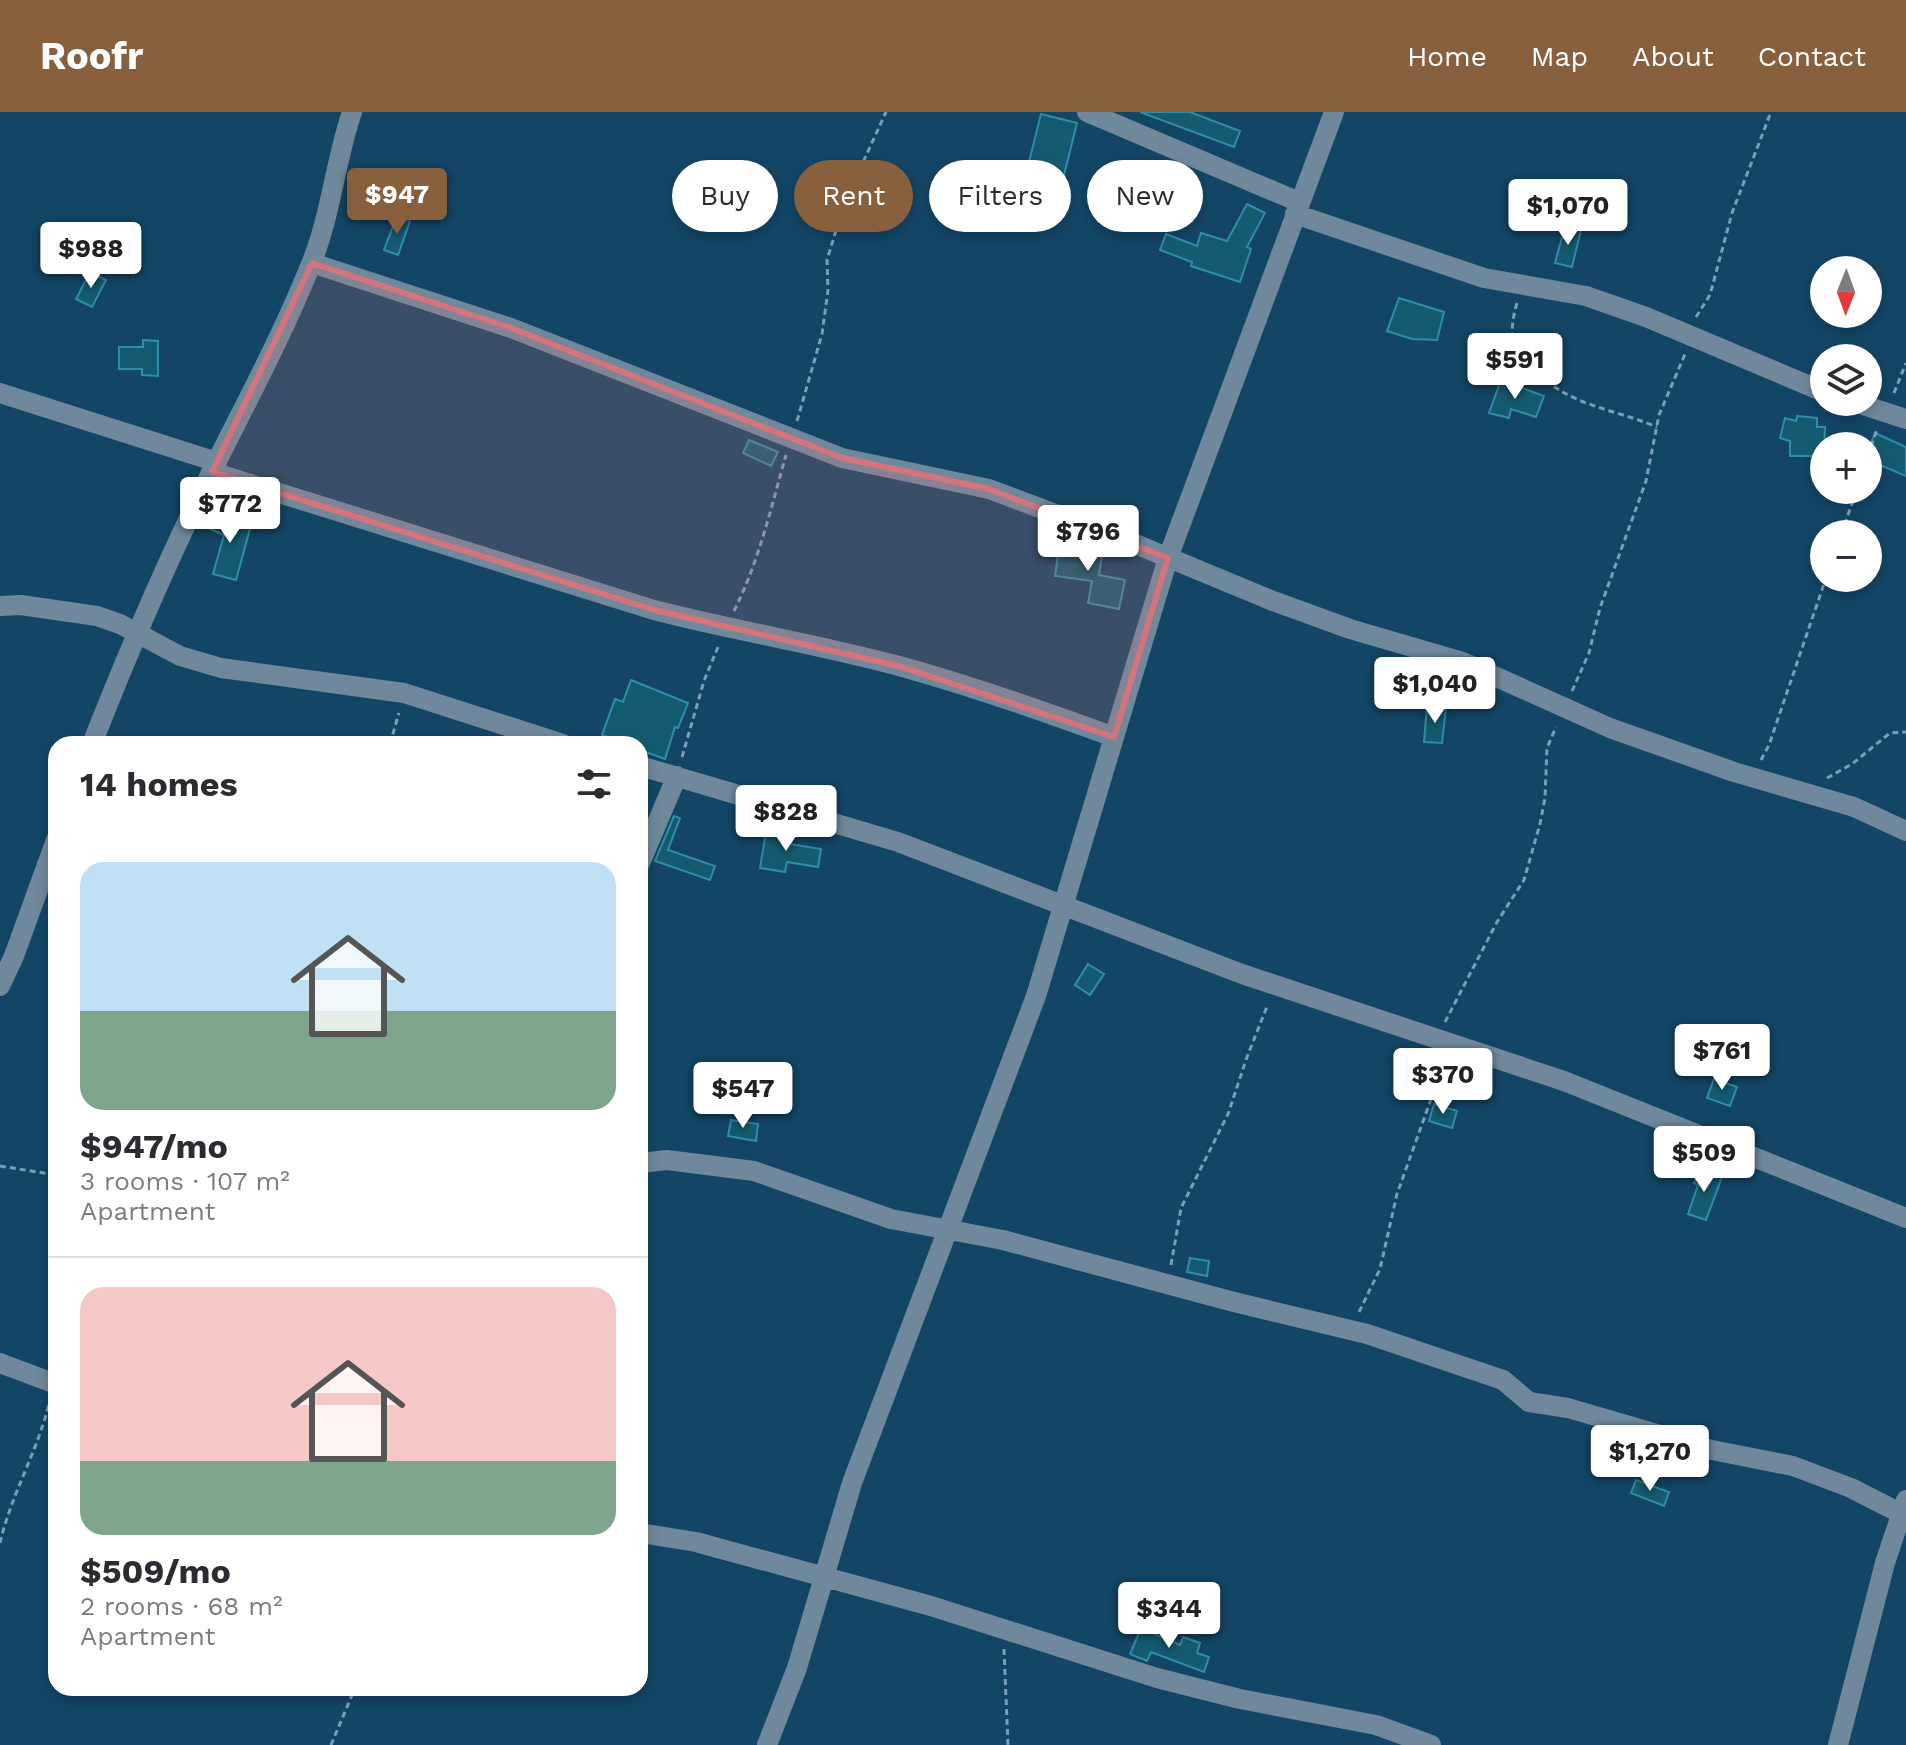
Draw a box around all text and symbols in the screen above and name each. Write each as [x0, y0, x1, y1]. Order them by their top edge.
text: Roofr [40, 34, 143, 78]
text: Home [1407, 40, 1487, 73]
text: Map [1531, 40, 1588, 73]
text: About [1632, 40, 1714, 73]
text: Contact [1758, 40, 1866, 73]
chip: Buy [672, 160, 778, 232]
chip: Rent [794, 160, 913, 232]
chip: Filters [929, 160, 1071, 232]
chip: New [1087, 160, 1203, 232]
pin: $947 [350, 168, 444, 236]
text: $947 [365, 179, 429, 209]
pin: $1,070 [1503, 179, 1633, 247]
text: $1,070 [1526, 190, 1610, 220]
pin: $988 [44, 222, 138, 290]
text: $988 [58, 233, 124, 263]
north arrow [1810, 256, 1882, 328]
map controls [1810, 256, 1882, 592]
pin: $591 [1468, 333, 1562, 401]
text: $591 [1485, 344, 1545, 374]
button: layers [1810, 344, 1882, 416]
button: + [1810, 432, 1882, 504]
pin: $772 [183, 477, 277, 545]
text: $772 [198, 488, 262, 518]
pin: $796 [1041, 505, 1135, 573]
text: $796 [1056, 516, 1120, 546]
button: − [1810, 520, 1882, 592]
pin: $1,040 [1370, 657, 1500, 725]
text: $1,040 [1392, 668, 1478, 698]
icon: filters [572, 762, 616, 806]
text: 14 homes [80, 764, 238, 804]
pin: $828 [739, 785, 833, 853]
text: $828 [754, 796, 818, 826]
icon: home [276, 914, 420, 1058]
pin: $761 [1675, 1024, 1769, 1092]
text: $761 [1693, 1035, 1751, 1065]
pin: $370 [1396, 1048, 1490, 1116]
text: $370 [1411, 1059, 1475, 1089]
pin: $547 [696, 1062, 790, 1130]
text: $547 [711, 1073, 775, 1103]
text: $947/mo [80, 1126, 228, 1166]
pin: $509 [1657, 1126, 1751, 1194]
text: $509 [1672, 1137, 1736, 1167]
text: 3 rooms · 107 m² [80, 1166, 290, 1196]
text: Apartment [80, 1196, 216, 1226]
icon: home [276, 1339, 420, 1483]
pin: $1,270 [1585, 1425, 1715, 1493]
text: $1,270 [1609, 1436, 1691, 1466]
text: $509/mo [80, 1551, 231, 1591]
pin: $344 [1122, 1582, 1216, 1650]
text: 2 rooms · 68 m² [80, 1591, 282, 1621]
text: $344 [1136, 1593, 1202, 1623]
text: Apartment [80, 1621, 216, 1651]

